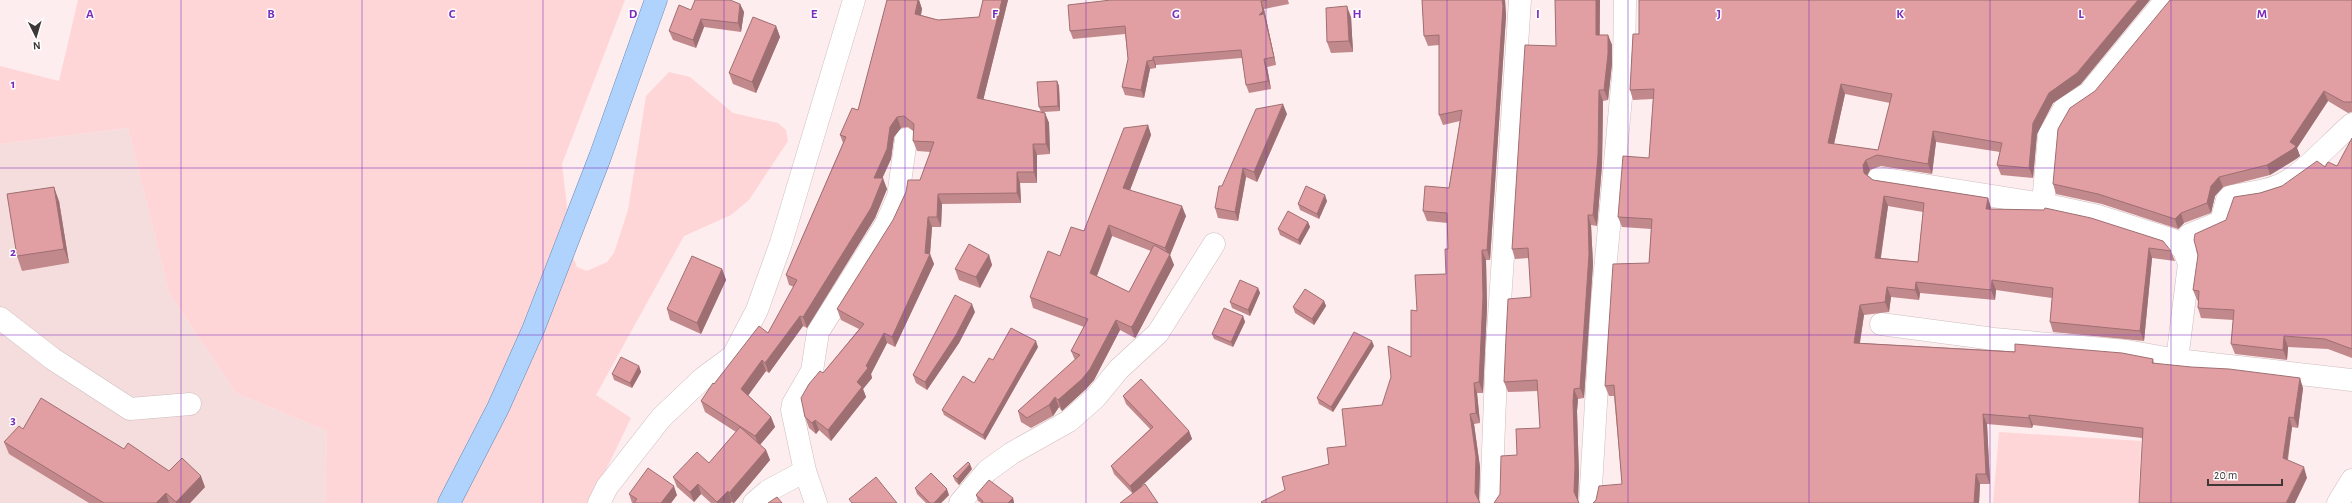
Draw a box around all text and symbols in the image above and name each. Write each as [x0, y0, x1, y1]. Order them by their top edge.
text: A [86, 8, 94, 21]
text: B [267, 8, 275, 21]
text: C [449, 8, 456, 21]
text: D [629, 8, 638, 21]
text: E [811, 8, 818, 21]
text: F [992, 8, 999, 21]
text: G [1172, 8, 1180, 21]
text: H [1352, 8, 1362, 21]
text: I [1536, 8, 1540, 21]
text: J [1717, 8, 1721, 21]
text: K [1896, 8, 1904, 21]
text: L [2078, 8, 2084, 21]
text: M [2257, 8, 2267, 21]
north arrow [16, 16, 56, 56]
text: N [33, 40, 41, 51]
text: 1 [11, 78, 15, 91]
text: 2 [10, 246, 16, 259]
text: 3 [10, 414, 16, 427]
scale bar [2208, 461, 2282, 487]
text: 20 m [2214, 469, 2237, 481]

